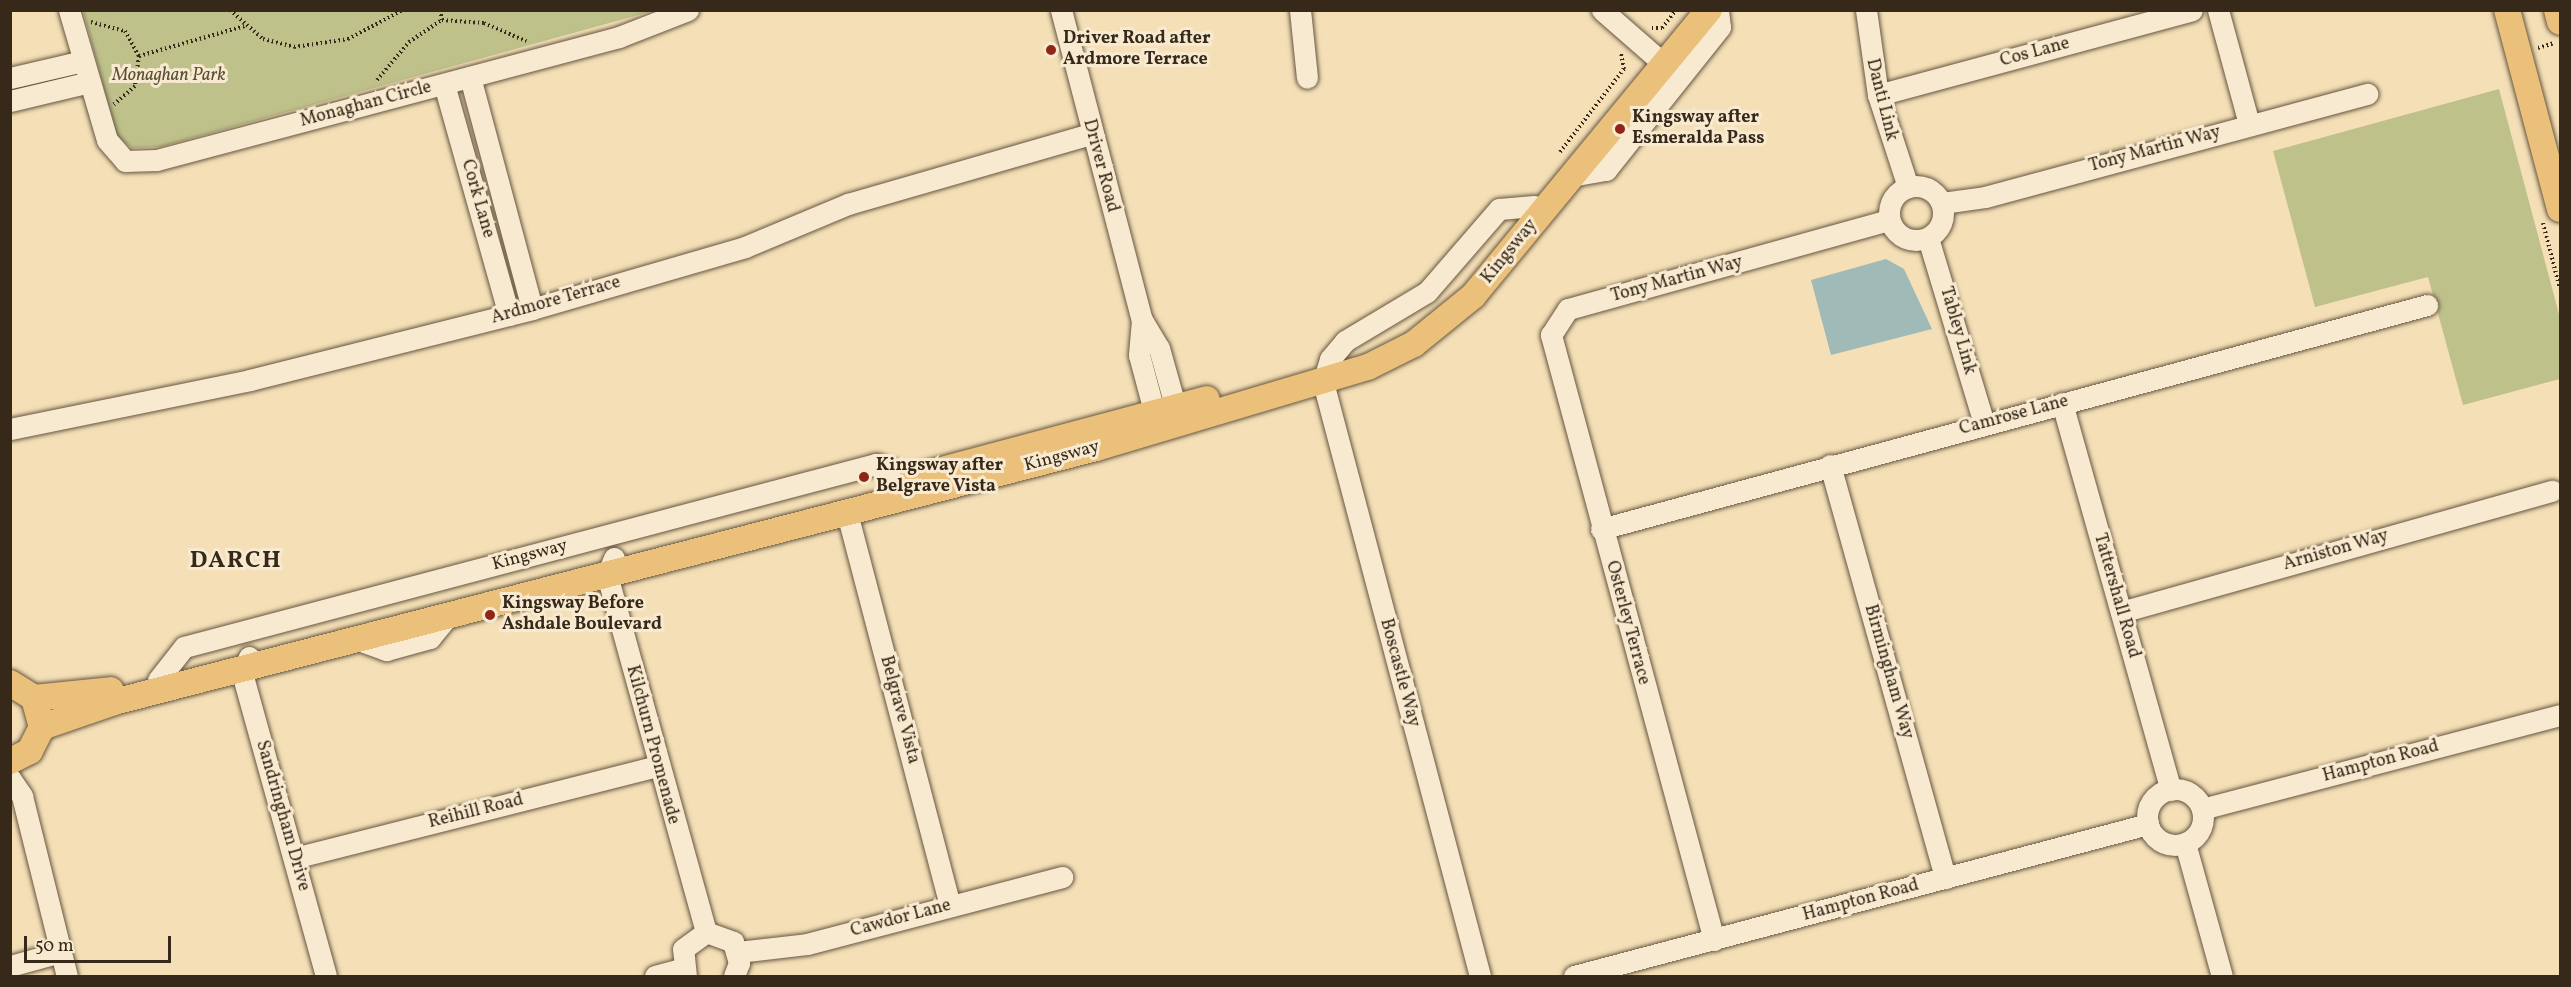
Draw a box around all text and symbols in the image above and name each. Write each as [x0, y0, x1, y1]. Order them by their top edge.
place label: Driver Road after Ardmore Terrace [1063, 29, 1211, 72]
street label: Cos Lane [1998, 33, 2072, 73]
marker: Driver Road after Ardmore Terrace [1044, 43, 1058, 57]
street label: Danti Link [1860, 57, 1902, 143]
park label: Monaghan Park [112, 65, 226, 87]
street label: Monaghan Circle [298, 77, 434, 133]
place label: Kingsway after Esmeralda Pass [1632, 108, 1765, 150]
street label: Driver Road [1077, 117, 1123, 215]
marker: Kingsway after Esmeralda Pass [1613, 122, 1627, 136]
street label: Tony Martin Way [2086, 122, 2224, 178]
street label: Cork Lane [456, 157, 498, 241]
street label: Kingsway [1477, 215, 1543, 289]
street label: Tony Martin Way [1608, 252, 1746, 308]
street label: Ardmore Terrace [489, 272, 623, 330]
street label: Tabley Link [1934, 284, 1980, 378]
street label: Camrose Lane [1957, 391, 2071, 441]
street label: Kingsway [1022, 437, 1102, 477]
place label: Kingsway after Belgrave Vista [876, 456, 1003, 498]
marker: Kingsway after Belgrave Vista [857, 470, 871, 484]
street label: Arniston Way [2281, 526, 2391, 576]
street label: Tattershall Road [2088, 531, 2144, 661]
street label: Kingsway [490, 536, 570, 576]
district label: DARCH [190, 548, 282, 576]
street label: Osterley Terrace [1600, 558, 1654, 688]
place label: Kingsway Before Ashdale Boulevard [502, 594, 662, 636]
street label: Birmingham Way [1858, 602, 1918, 742]
marker: Kingsway Before Ashdale Boulevard [483, 608, 497, 622]
street label: Boscastle Way [1374, 616, 1424, 730]
street label: Belgrave Vista [874, 653, 924, 767]
street label: Kilchurn Promenade [620, 663, 684, 827]
street label: Hampton Road [2321, 736, 2441, 788]
street label: Sandringham Drive [250, 738, 314, 894]
street label: Reihill Road [426, 790, 526, 834]
street label: Hampton Road [1801, 875, 1921, 927]
street label: Cawdor Lane [848, 895, 954, 943]
scale bar [27, 924, 174, 962]
text: 50 m [35, 934, 74, 959]

